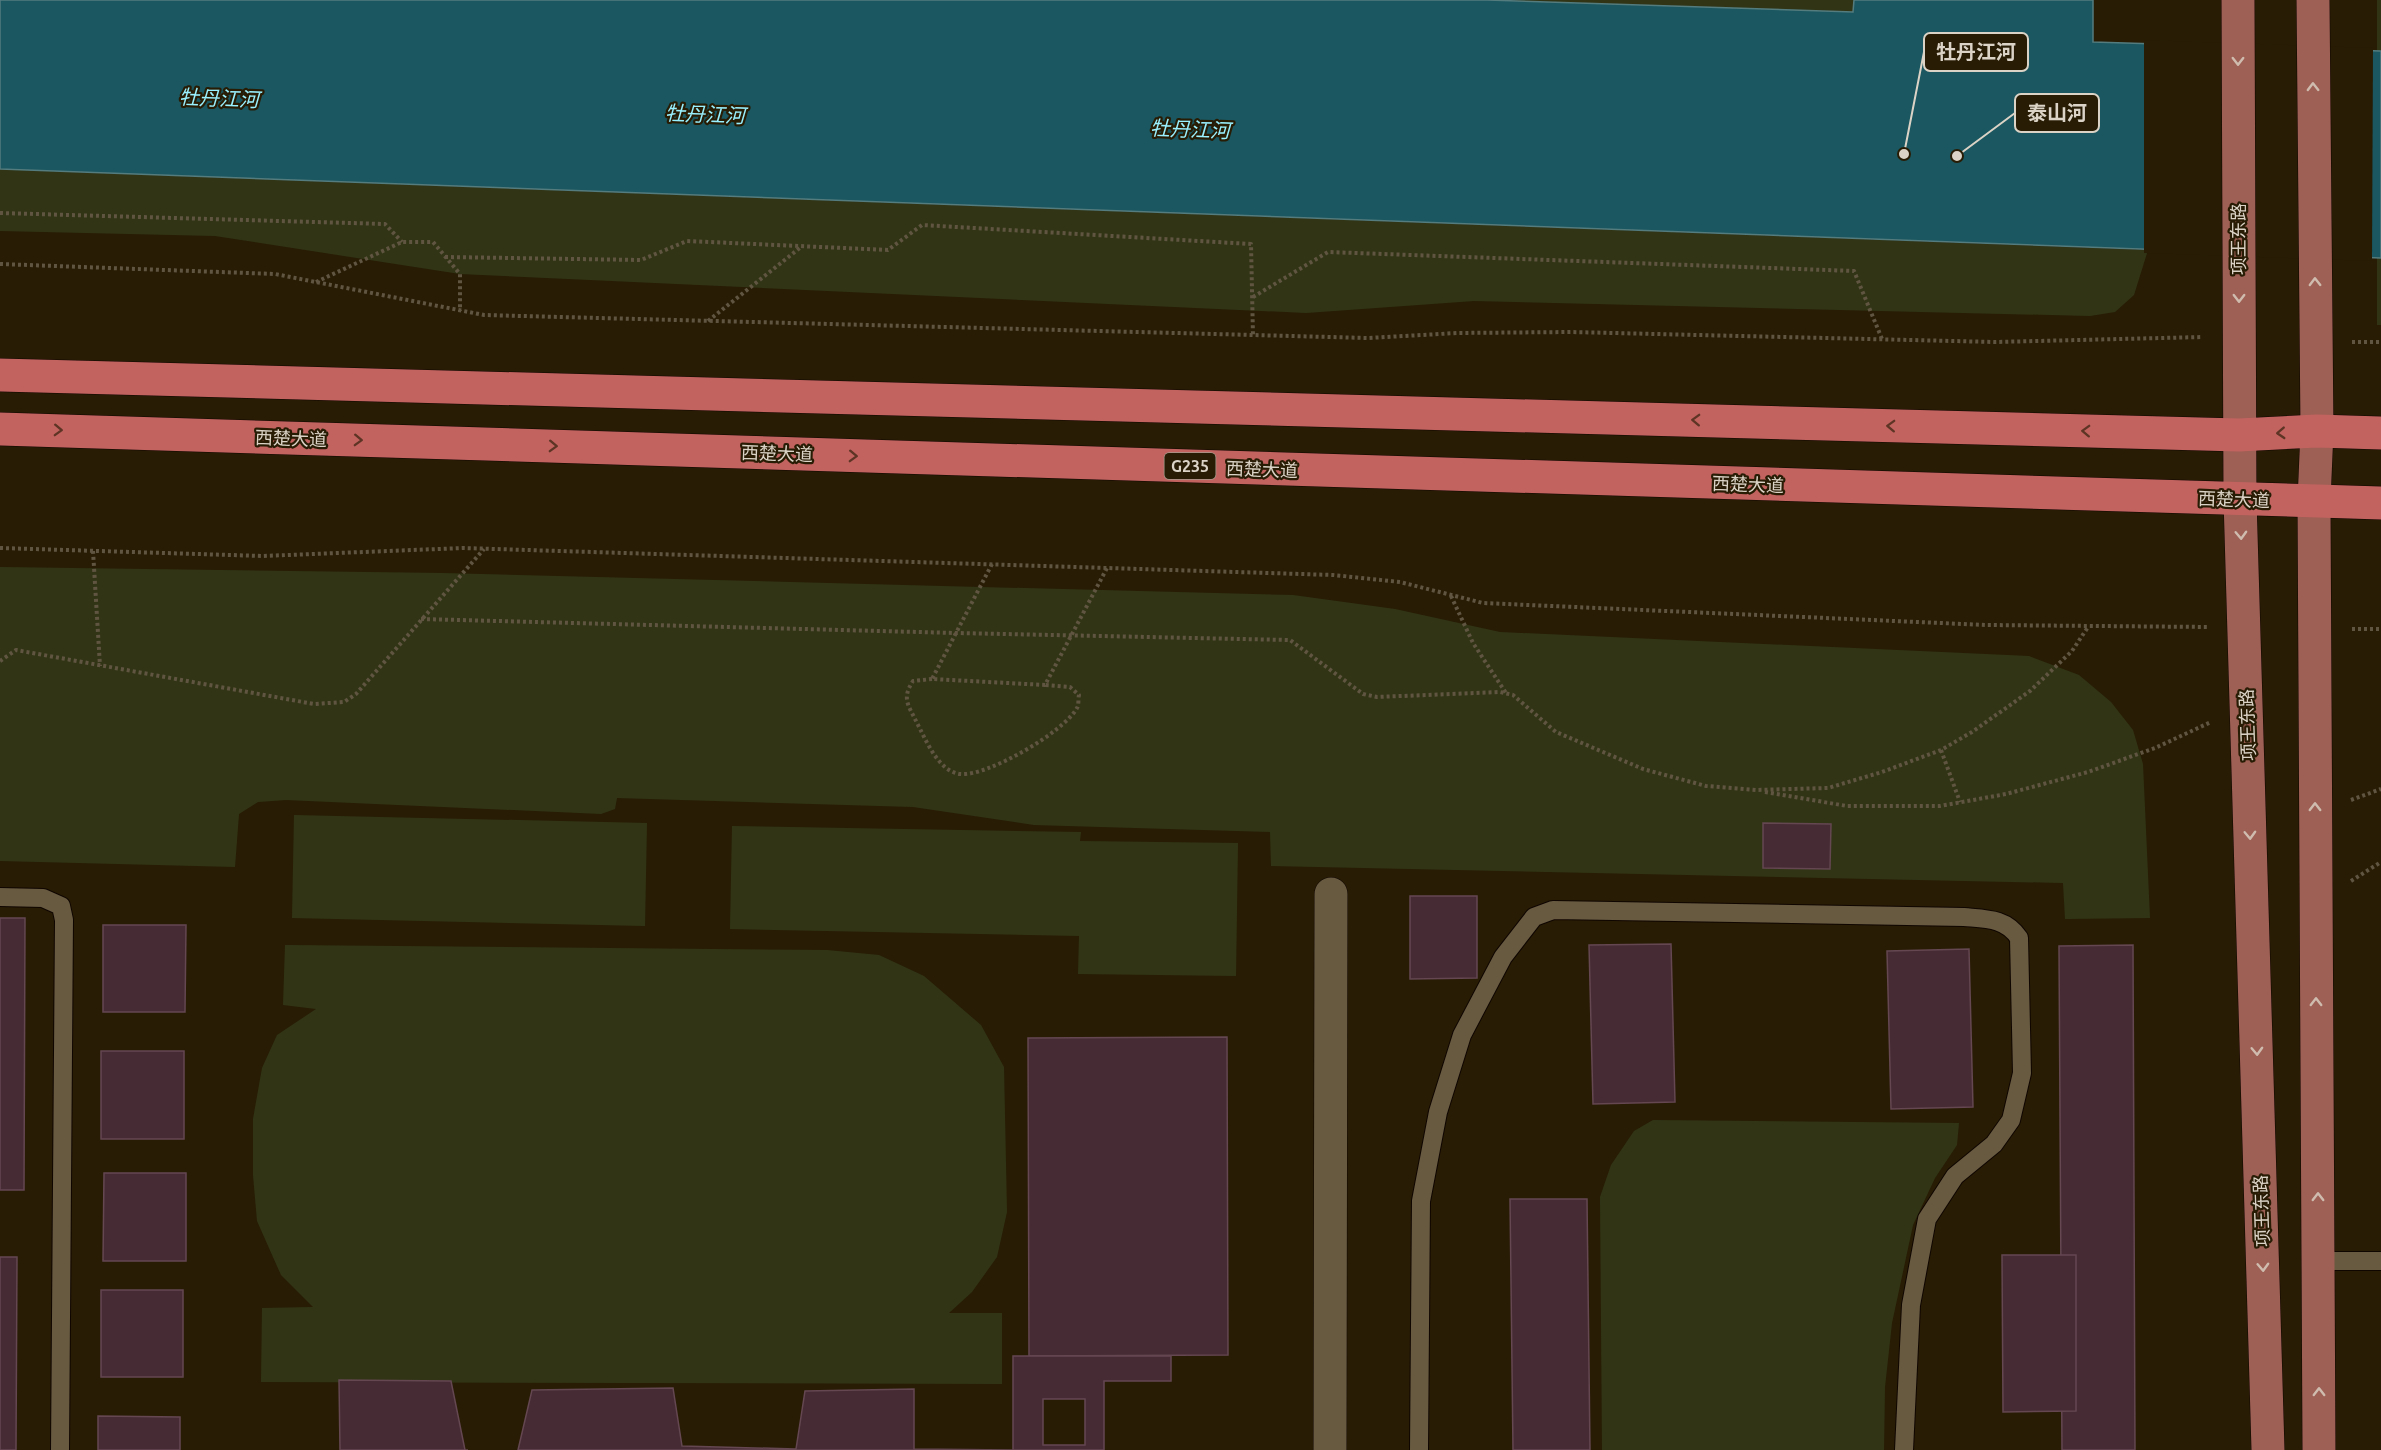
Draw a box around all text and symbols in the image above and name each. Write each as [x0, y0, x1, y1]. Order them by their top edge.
callout: 牡丹江河 [1924, 33, 2028, 71]
text: 牡丹江河 [1936, 40, 2016, 63]
one-way arrow [2232, 57, 2244, 66]
one-way arrow [2307, 83, 2319, 92]
water label: 牡丹江河 [179, 85, 263, 111]
callout: 泰山河 [2015, 94, 2099, 132]
water label: 牡丹江河 [665, 101, 749, 127]
text: 泰山河 [2027, 101, 2087, 124]
water label: 牡丹江河 [1150, 116, 1234, 142]
street label: 项王东路 [2228, 203, 2248, 275]
one-way arrow [2309, 278, 2321, 287]
one-way arrow [2233, 294, 2245, 303]
one-way arrow [1691, 414, 1700, 427]
one-way arrow [1886, 419, 1895, 432]
one-way arrow [54, 424, 63, 437]
one-way arrow [2081, 424, 2090, 437]
one-way arrow [2276, 426, 2285, 439]
street label: 西楚大道 [255, 427, 327, 449]
one-way arrow [354, 434, 363, 446]
one-way arrow [549, 440, 558, 452]
street label: 西楚大道 [741, 442, 813, 464]
one-way arrow [849, 449, 858, 462]
road number: G235 [1164, 453, 1216, 479]
street label: 西楚大道 [1226, 458, 1298, 480]
street label: 西楚大道 [1712, 473, 1784, 495]
street label: 西楚大道 [2198, 488, 2270, 510]
one-way arrow [2235, 531, 2248, 540]
street label: 项王东路 [2236, 689, 2258, 761]
one-way arrow [2309, 802, 2321, 811]
one-way arrow [2244, 831, 2257, 840]
one-way arrow [2310, 997, 2322, 1006]
one-way arrow [2250, 1047, 2263, 1056]
street label: 项王东路 [2250, 1175, 2272, 1247]
one-way arrow [2311, 1192, 2324, 1201]
one-way arrow [2257, 1262, 2269, 1271]
one-way arrow [2313, 1387, 2325, 1396]

